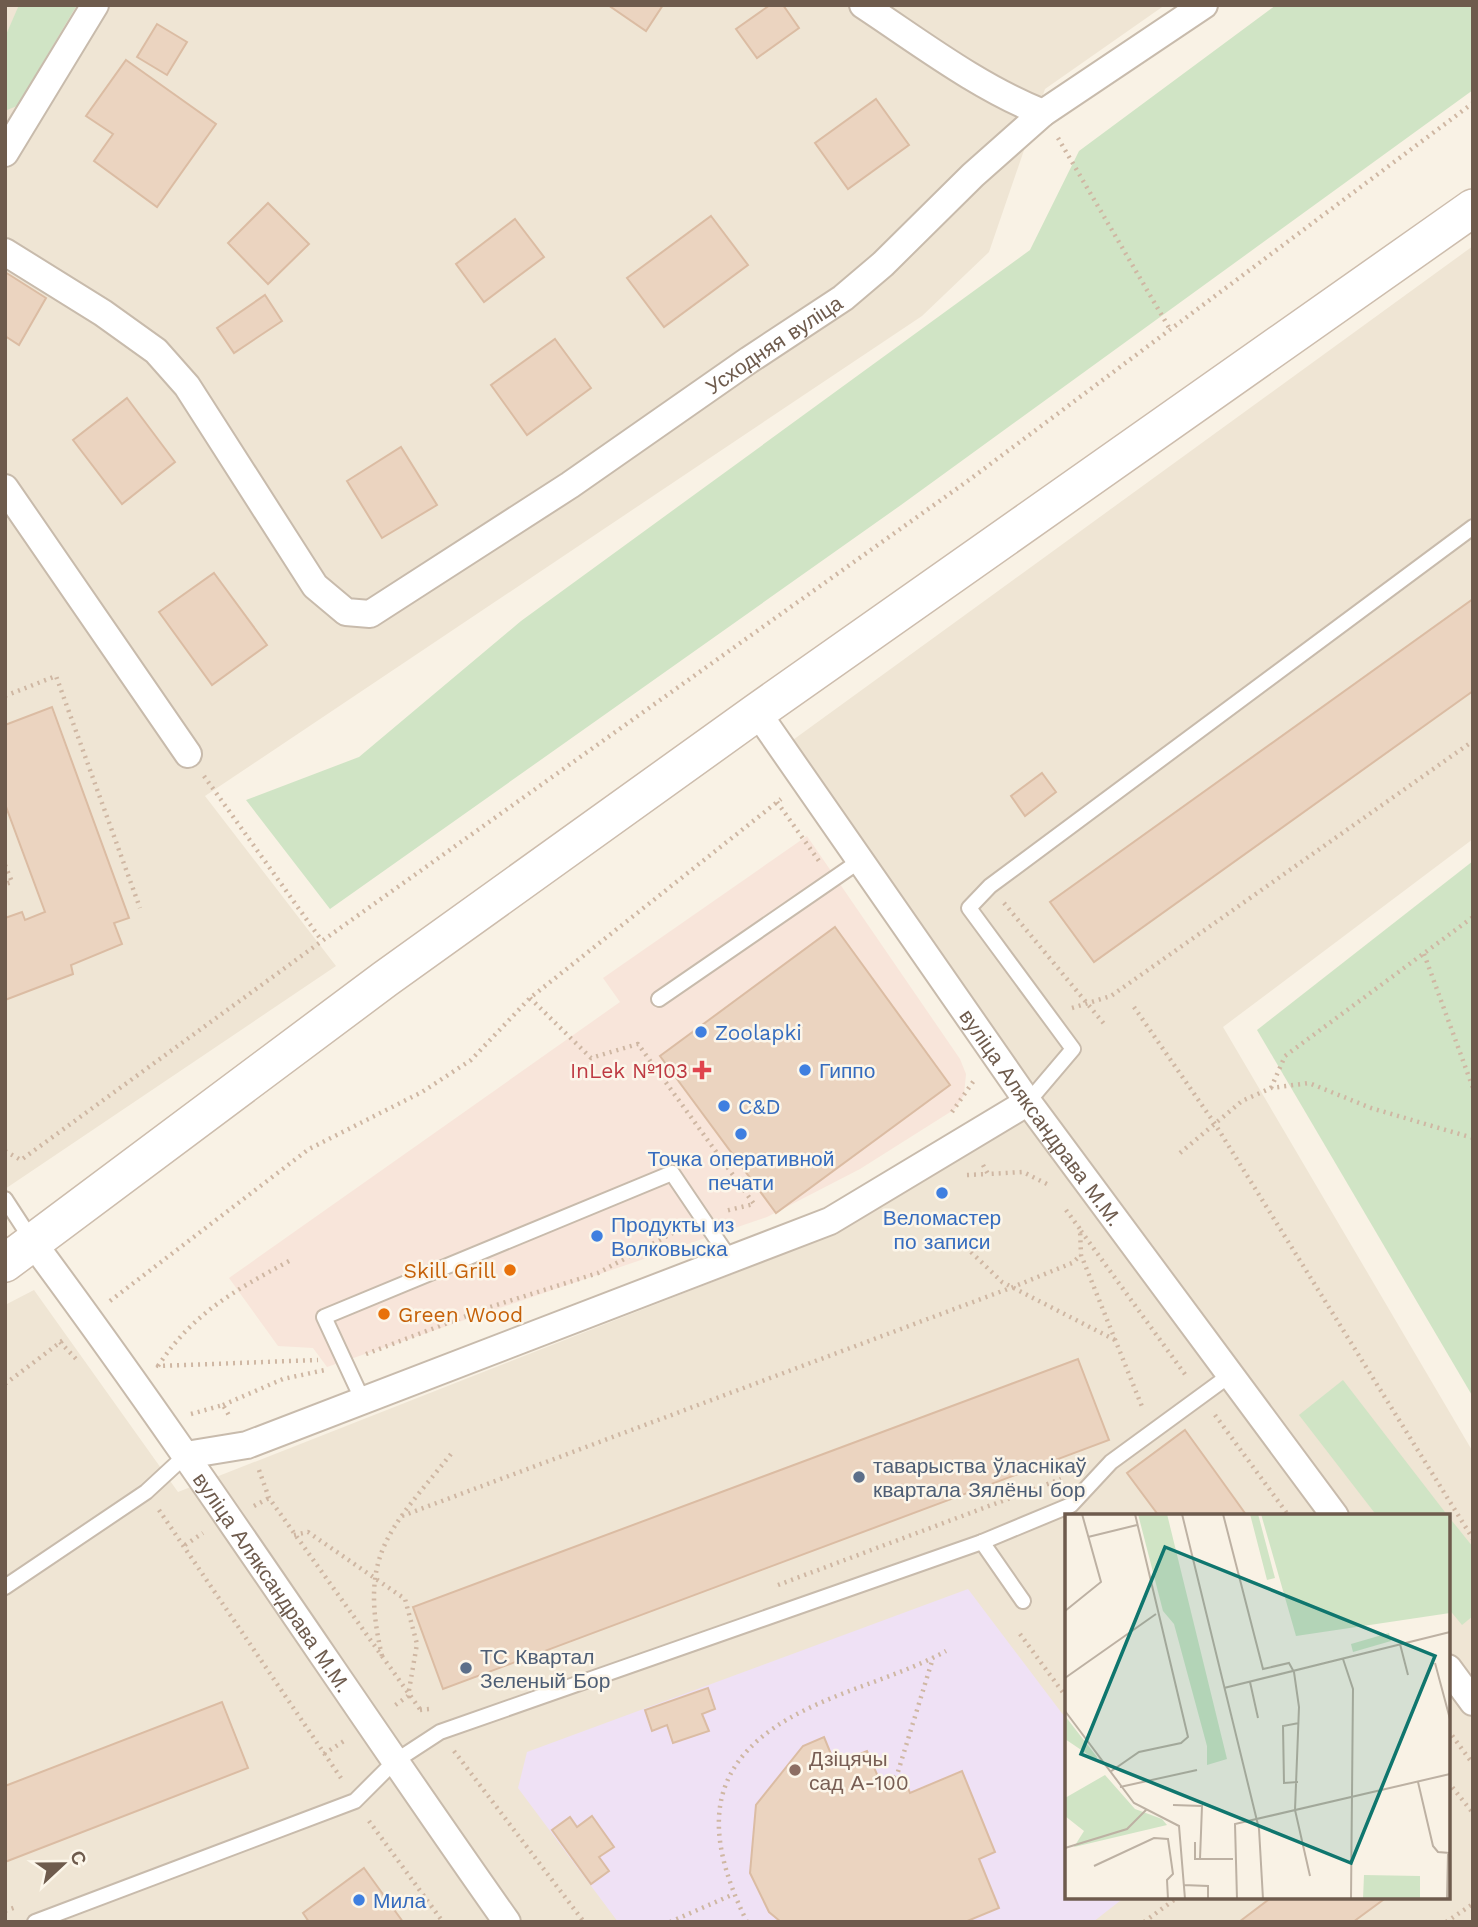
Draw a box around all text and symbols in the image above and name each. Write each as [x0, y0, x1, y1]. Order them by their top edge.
street label: Усходняя вуліца [701, 289, 847, 399]
street label: вуліца Аляксандрава М.М. [955, 1004, 1128, 1230]
place label: Zoolapki [715, 1020, 802, 1045]
marker: Zoolapki [693, 1024, 709, 1040]
place label: InLek №103 [570, 1058, 688, 1083]
place label: Гиппо [819, 1058, 875, 1083]
marker: InLek №103 [694, 1062, 710, 1078]
marker: Гиппо [797, 1062, 813, 1078]
place label: C&D [738, 1094, 781, 1119]
marker: C&D [716, 1098, 732, 1114]
marker: Точка оперативной печати [733, 1126, 749, 1142]
place label: Точка оперативной печати [648, 1146, 834, 1195]
marker: Веломастер по записи [934, 1185, 950, 1201]
place label: Веломастер по записи [883, 1205, 1001, 1254]
place label: Продукты из Волковыска [611, 1212, 734, 1261]
marker: Продукты из Волковыска [589, 1228, 605, 1244]
place label: Skill Grill [404, 1258, 497, 1283]
marker: Skill Grill [502, 1262, 518, 1278]
place label: Green Wood [398, 1302, 523, 1327]
marker: Green Wood [376, 1306, 392, 1322]
place label: таварыства ўласнікаў квартала Зялёны бор [873, 1453, 1087, 1502]
street label: вуліца Аляксандрава М.М. [188, 1467, 357, 1697]
marker: таварыства ўласнікаў квартала Зялёны бор [851, 1469, 867, 1485]
inset map [1065, 1514, 1450, 1899]
place label: ТС Квартал Зеленый Бор [480, 1644, 610, 1693]
marker: ТС Квартал Зеленый Бор [458, 1660, 474, 1676]
place label: Дзіцячы сад А-100 [809, 1746, 909, 1795]
marker: Дзіцячы сад А-100 [787, 1762, 803, 1778]
north arrow [28, 1829, 98, 1899]
text: С [65, 1847, 92, 1869]
place label: Мила [373, 1888, 426, 1913]
marker: Мила [351, 1892, 367, 1908]

